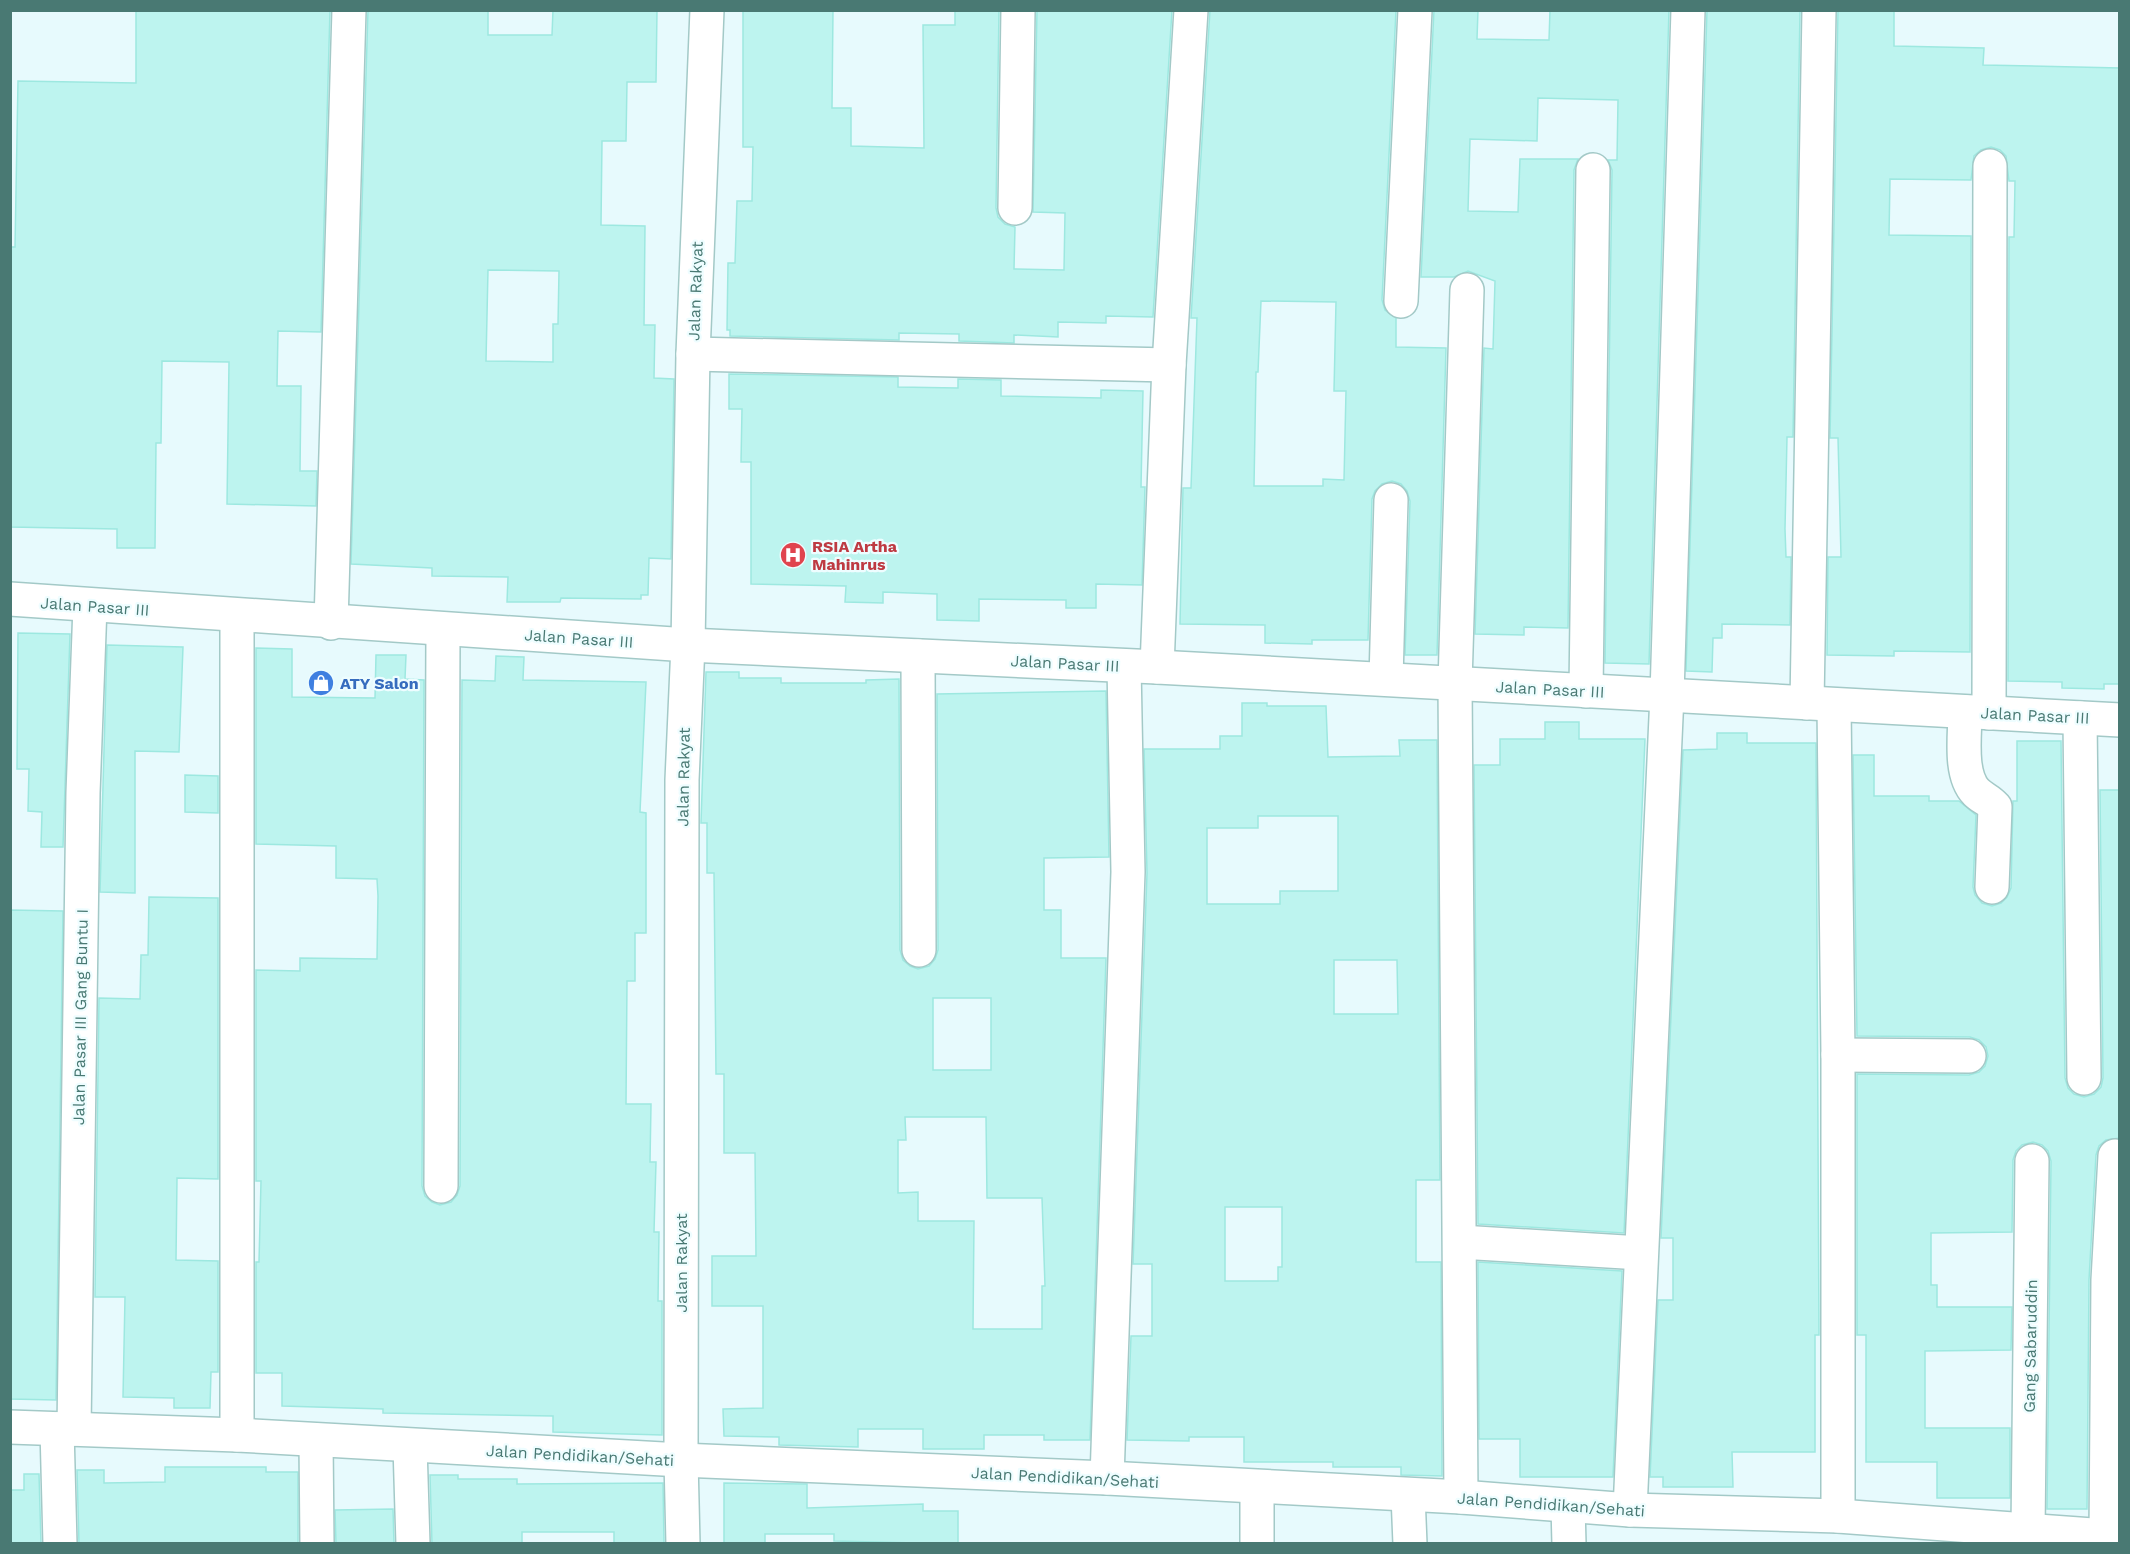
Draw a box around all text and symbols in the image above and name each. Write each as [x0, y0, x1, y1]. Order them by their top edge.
street label: Jalan Rakyat [684, 241, 707, 341]
place label: RSIA Artha Mahinrus [812, 537, 898, 574]
hospital icon: RSIA Artha Mahinrus [778, 540, 808, 570]
street label: Jalan Pasar III [40, 593, 150, 620]
street label: Jalan Pasar III [524, 625, 634, 652]
street label: Jalan Pasar III [1010, 651, 1120, 676]
shop icon: ATY Salon [306, 668, 336, 698]
place label: ATY Salon [340, 674, 419, 693]
street label: Jalan Pasar III [1495, 677, 1605, 702]
street label: Jalan Pasar III [1980, 703, 2090, 728]
street label: Jalan Rakyat [673, 727, 694, 827]
street label: Jalan Pasar III Gang Buntu I [69, 909, 92, 1125]
street label: Jalan Rakyat [672, 1213, 691, 1313]
street label: Gang Sabaruddin [2020, 1279, 2041, 1413]
street label: Jalan Pendidikan/Sehati [485, 1441, 674, 1470]
street label: Jalan Pendidikan/Sehati [970, 1463, 1159, 1492]
street label: Jalan Pendidikan/Sehati [1456, 1488, 1646, 1521]

